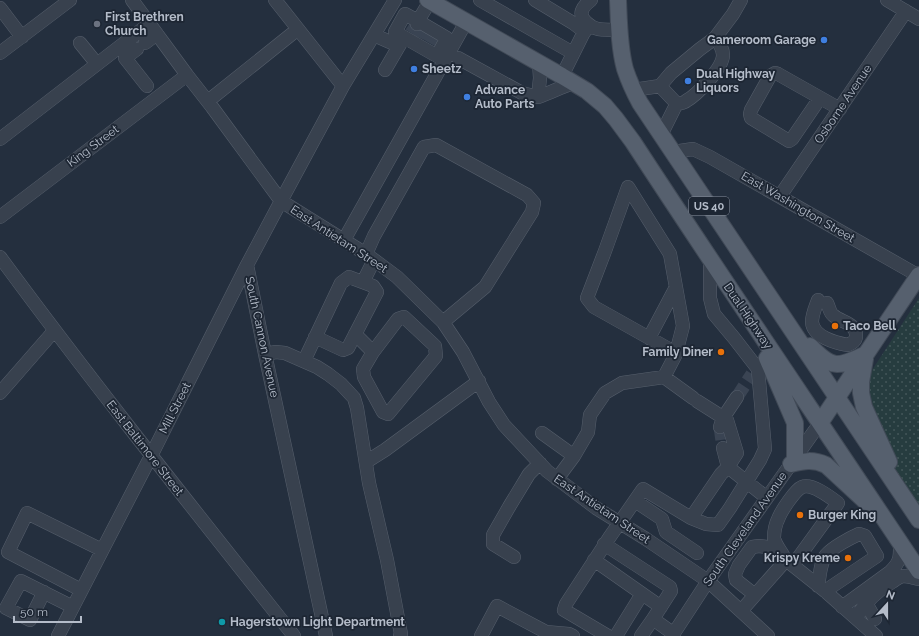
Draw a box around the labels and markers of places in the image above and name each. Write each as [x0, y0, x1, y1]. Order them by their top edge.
place label: First Brethren Church [105, 10, 184, 38]
marker: First Brethren Church [92, 19, 102, 29]
place label: Gameroom Garage [707, 33, 816, 47]
marker: Gameroom Garage [819, 35, 829, 45]
place label: Sheetz [422, 62, 461, 76]
marker: Sheetz [409, 64, 419, 74]
place label: Dual Highway Liquors [696, 67, 776, 95]
marker: Dual Highway Liquors [683, 76, 693, 86]
place label: Advance Auto Parts [475, 83, 535, 111]
marker: Advance Auto Parts [462, 92, 472, 102]
place label: Taco Bell [843, 319, 896, 333]
marker: Taco Bell [830, 321, 840, 331]
place label: Family Diner [642, 345, 713, 359]
marker: Family Diner [716, 347, 726, 357]
place label: Burger King [808, 508, 876, 522]
marker: Burger King [795, 510, 805, 520]
place label: Krispy Kreme [764, 551, 840, 565]
marker: Krispy Kreme [843, 553, 853, 563]
place label: Hagerstown Light Department [230, 615, 405, 629]
marker: Hagerstown Light Department [217, 617, 227, 627]

